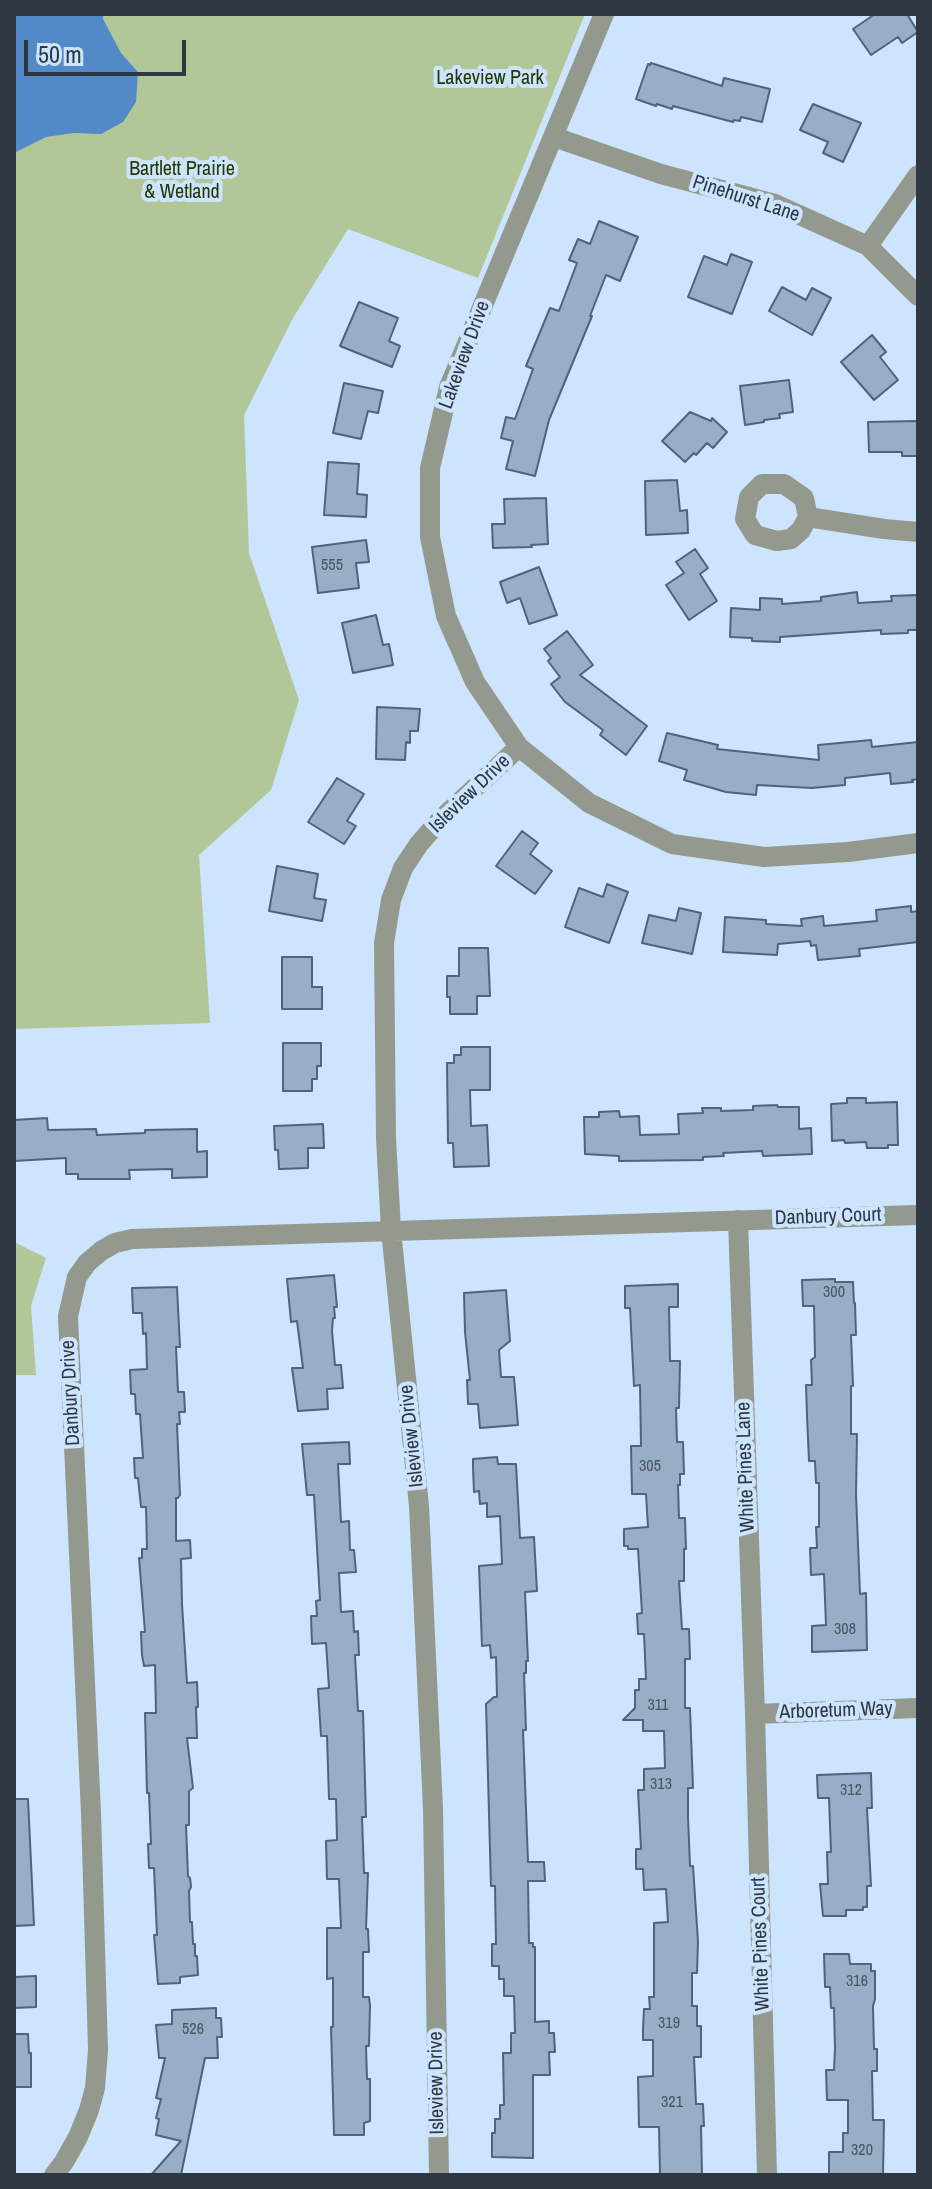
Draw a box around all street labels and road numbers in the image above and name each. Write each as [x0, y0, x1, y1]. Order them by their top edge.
street label: Pinehurst Lane [689, 170, 803, 228]
street label: Lakeview Drive [434, 298, 496, 412]
street label: Isleview Drive [425, 750, 515, 838]
street label: Danbury Court [774, 1203, 882, 1231]
street label: Danbury Drive [56, 1340, 86, 1446]
street label: Isleview Drive [395, 1384, 429, 1488]
street label: White Pines Lane [732, 1401, 760, 1533]
street label: Arboretum Way [779, 1697, 893, 1725]
street label: White Pines Court [747, 1877, 775, 2011]
street label: Isleview Drive [424, 2031, 450, 2135]

